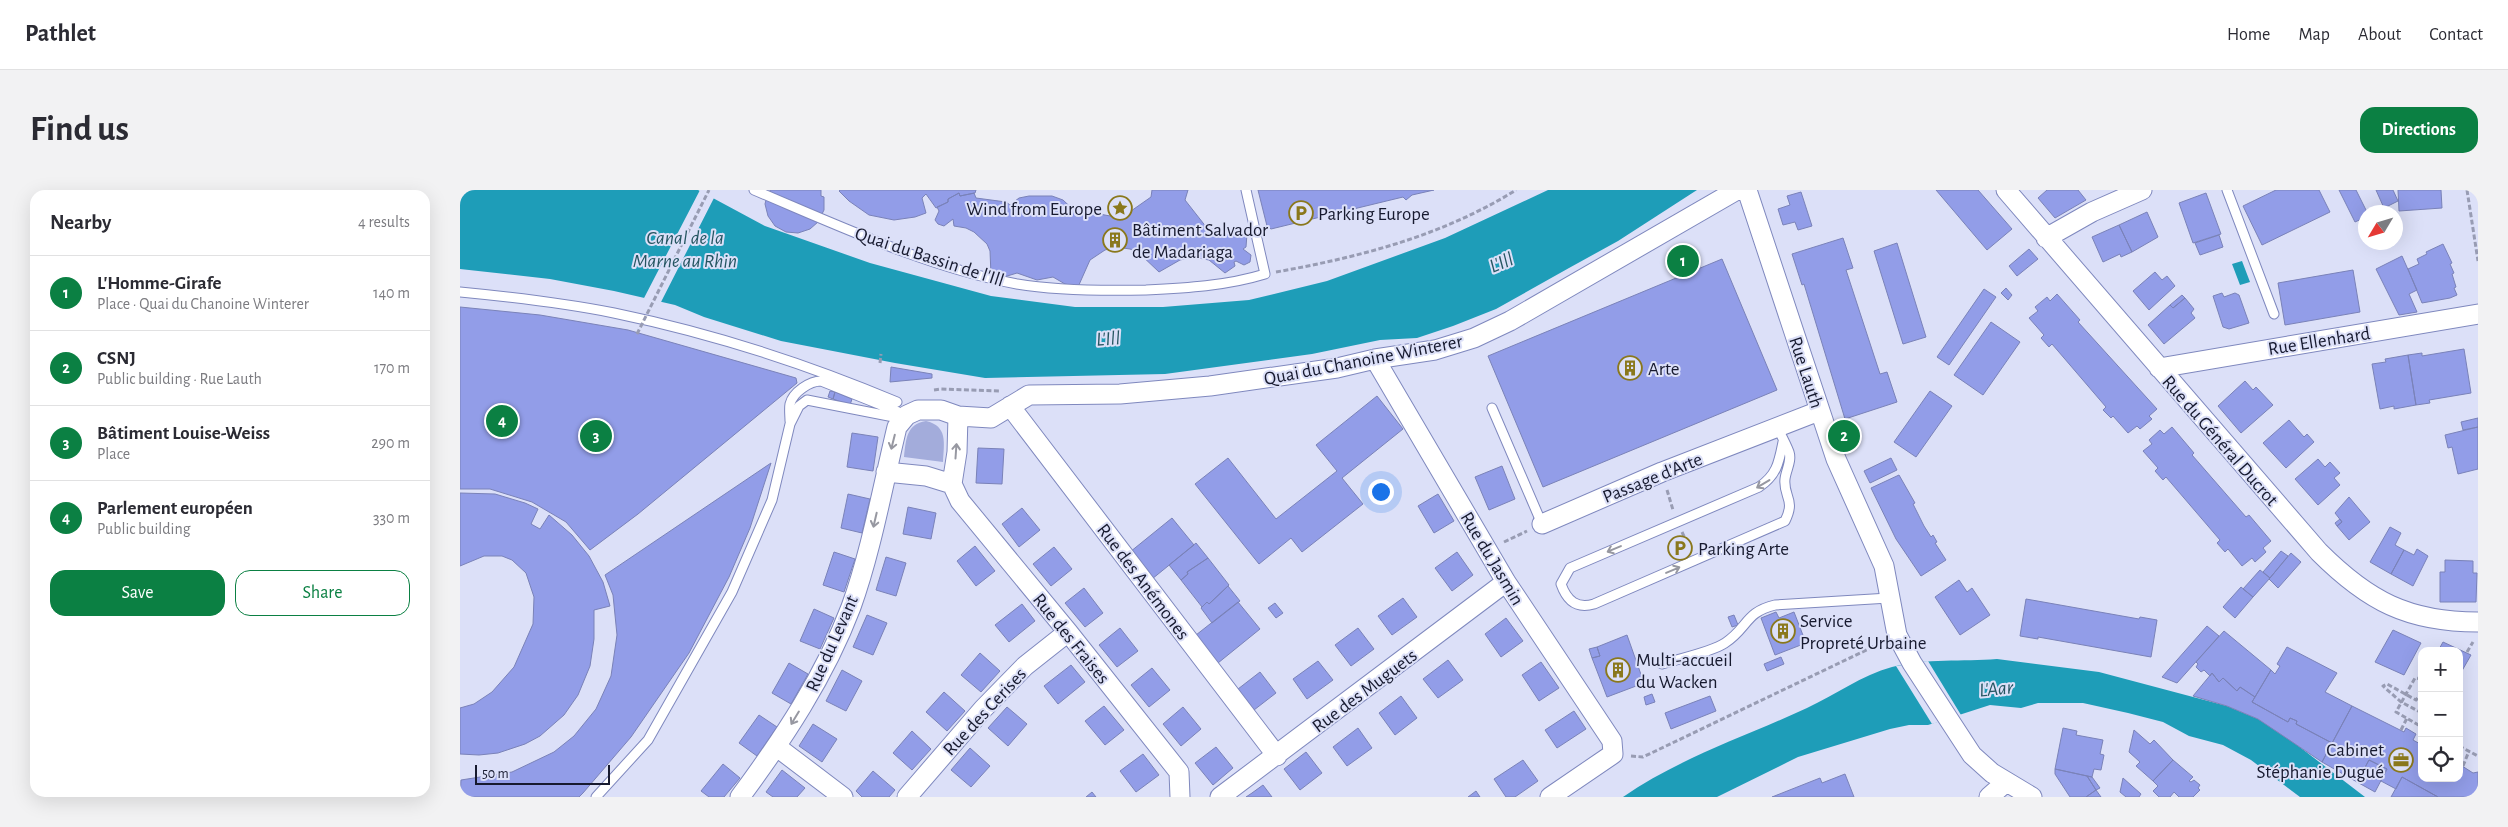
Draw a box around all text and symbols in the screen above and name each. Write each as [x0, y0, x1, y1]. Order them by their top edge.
text: Pathlet [25, 22, 96, 46]
text: Home [2227, 26, 2270, 44]
text: Map [2298, 26, 2330, 44]
text: About [2358, 26, 2401, 44]
text: Contact [2429, 26, 2483, 44]
button: Directions [2360, 107, 2478, 153]
text: Find us [30, 112, 129, 147]
place icon: Wind from Europe [1107, 195, 1133, 221]
place label: Wind from Europe [966, 200, 1102, 219]
parking icon: Parking Europe [1288, 200, 1314, 226]
place label: Parking Europe [1318, 205, 1430, 224]
north arrow [2358, 205, 2403, 250]
text: Nearby [50, 212, 111, 233]
text: 4 results [358, 214, 410, 230]
place label: Bâtiment Salvador de Madariaga [1132, 221, 1268, 262]
street label: Quai du Bassin de l'Ill [853, 224, 1006, 291]
building icon: Bâtiment Salvador de Madariaga [1102, 227, 1128, 253]
water label: Canal de la Marne au Rhin [633, 228, 737, 271]
pin: 1 [1667, 242, 1699, 280]
water label: L'Ill [1486, 249, 1516, 277]
text: L'Homme-Girafe [97, 274, 221, 293]
text: 1 [63, 285, 69, 301]
text: 140 m [373, 285, 410, 301]
text: Place · Quai du Chanoine Winterer [97, 296, 309, 312]
street label: Rue Ellenhard [2267, 324, 2372, 359]
water label: L'Ill [1095, 328, 1121, 350]
street label: Quai du Chanoine Winterer [1262, 332, 1464, 389]
street label: Rue Lauth [1785, 334, 1826, 411]
text: CSNJ [97, 349, 136, 368]
building icon: Arte [1617, 355, 1643, 381]
text: 2 [62, 360, 70, 376]
text: 170 m [374, 360, 410, 376]
place label: Arte [1648, 360, 1679, 379]
text: Public building · Rue Lauth [97, 371, 262, 387]
street label: Rue du Général Ducrot [2158, 372, 2281, 510]
pin: 4 [486, 402, 518, 440]
pin: 3 [580, 417, 612, 455]
pin: 2 [1828, 417, 1860, 455]
text: Bâtiment Louise-Weiss [97, 424, 270, 443]
one-way arrow [888, 434, 897, 450]
text: 3 [63, 435, 69, 451]
text: 290 m [371, 435, 410, 451]
one-way arrow [952, 443, 961, 459]
text: Place [97, 446, 130, 462]
street label: Passage d'Arte [1600, 450, 1705, 507]
your location [1368, 479, 1394, 505]
one-way arrow [1756, 479, 1770, 489]
text: Parlement européen [97, 499, 253, 518]
street label: Rue du Jasmin [1456, 509, 1527, 609]
text: 4 [62, 510, 70, 526]
text: 330 m [373, 510, 410, 526]
one-way arrow [870, 511, 879, 527]
street label: Rue des Anémones [1093, 520, 1192, 643]
text: Public building [97, 521, 191, 537]
parking icon: Parking Arte [1667, 535, 1693, 561]
place label: Parking Arte [1698, 540, 1789, 559]
one-way arrow [1607, 545, 1622, 554]
one-way arrow [1665, 565, 1680, 575]
button: Save [50, 570, 225, 616]
button: Share [235, 570, 410, 616]
street label: Rue des Fraises [1029, 590, 1113, 688]
street label: Rue du Levant [803, 593, 862, 695]
place label: Service Propreté Urbaine [1800, 612, 1926, 653]
building icon: Service Propreté Urbaine [1770, 618, 1796, 644]
street label: Rue des Muguets [1309, 646, 1421, 737]
map controls [2418, 647, 2463, 782]
button: + [2418, 647, 2463, 692]
place label: Multi-accueil du Wacken [1636, 651, 1733, 692]
building icon: Multi-accueil du Wacken [1605, 657, 1631, 683]
street label: Rue des Cerises [940, 664, 1030, 760]
water label: L'Aar [1978, 677, 2015, 701]
button: − [2418, 692, 2463, 737]
one-way arrow [789, 711, 799, 725]
button: locate [2418, 737, 2463, 782]
place label: Cabinet Stéphanie Dugué [2256, 741, 2384, 782]
office icon: Cabinet Stéphanie Dugué [2388, 747, 2414, 773]
scale bar [475, 762, 610, 785]
text: 50 m [482, 767, 509, 781]

